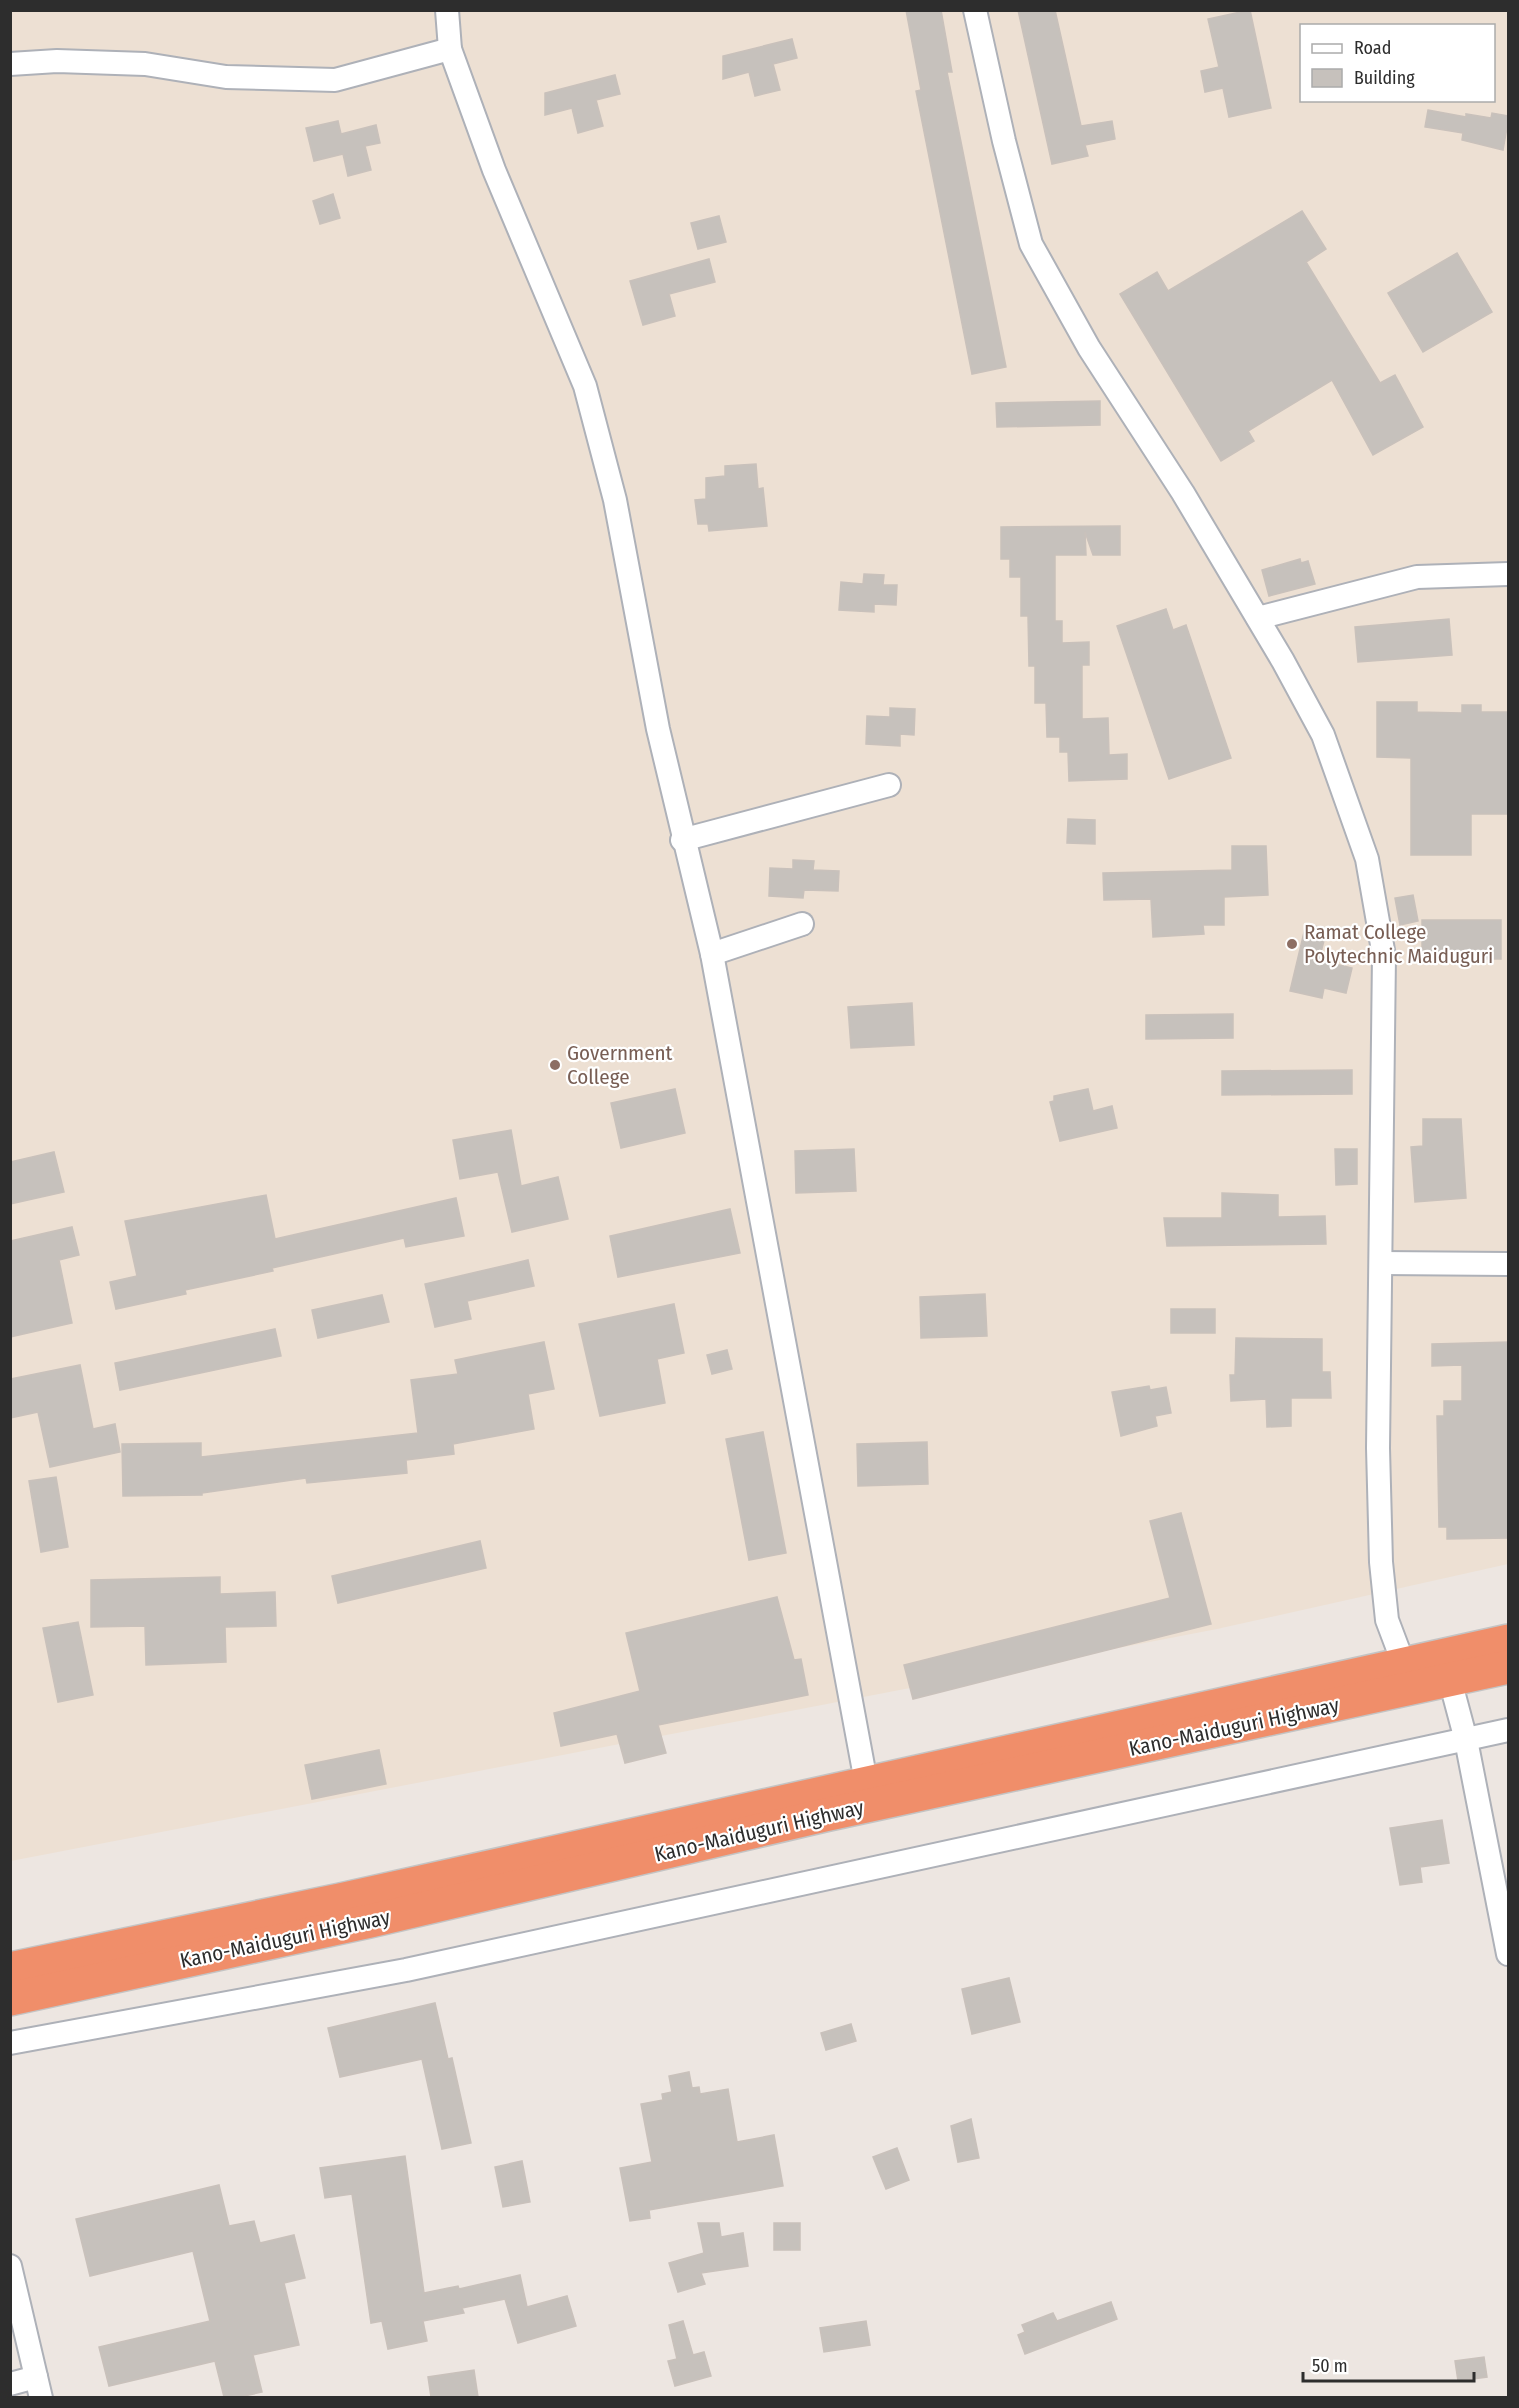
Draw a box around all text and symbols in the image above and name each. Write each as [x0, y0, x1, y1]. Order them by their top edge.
legend [1300, 24, 1495, 102]
text: Road [1354, 37, 1391, 59]
text: Building [1354, 67, 1415, 89]
place label: Ramat College Polytechnic Maiduguri [1304, 919, 1493, 969]
marker: Ramat College Polytechnic Maiduguri [1285, 937, 1299, 951]
place label: Government College [567, 1040, 673, 1090]
marker: Government College [548, 1058, 562, 1072]
street label: Kano-Maiduguri Highway [1127, 1692, 1342, 1762]
street label: Kano-Maiduguri Highway [652, 1794, 867, 1868]
street label: Kano-Maiduguri Highway [178, 1904, 393, 1974]
scale bar [1303, 2345, 1474, 2383]
text: 50 m [1312, 2355, 1348, 2377]

